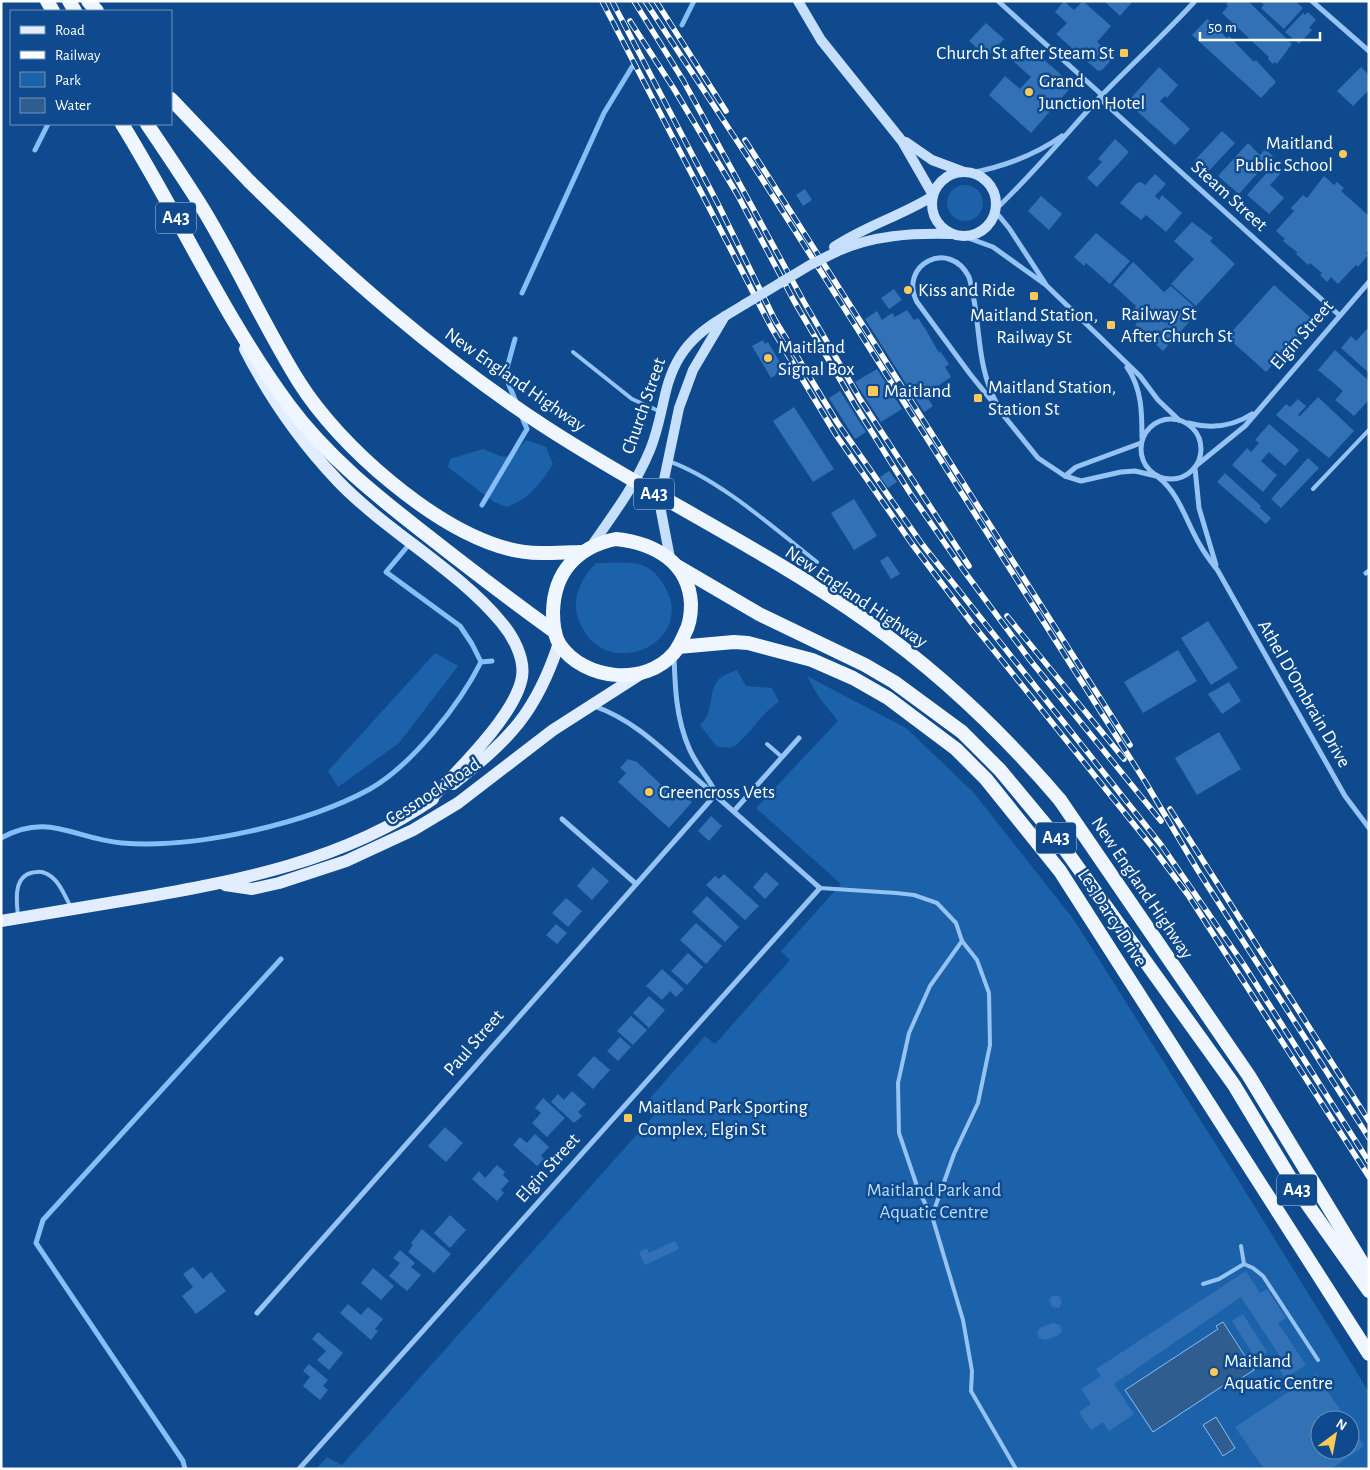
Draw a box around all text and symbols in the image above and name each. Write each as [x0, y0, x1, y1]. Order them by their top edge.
legend [10, 10, 172, 125]
scale bar [1200, 10, 1320, 42]
text: 50 m [1208, 20, 1237, 35]
text: Road [55, 23, 85, 38]
place label: Church St after Steam St [936, 44, 1114, 63]
marker: Church St after Steam St [1118, 47, 1130, 59]
text: Railway [55, 48, 101, 63]
place label: Grand Junction Hotel [1039, 72, 1145, 113]
text: Park [55, 73, 81, 88]
marker: Grand Junction Hotel [1023, 86, 1035, 98]
text: Water [55, 98, 91, 113]
place label: Maitland Public School [1235, 134, 1333, 175]
marker: Maitland Public School [1337, 148, 1349, 160]
street label: Steam Street [1187, 157, 1271, 235]
road number: A43 [156, 202, 196, 234]
place label: Kiss and Ride [918, 281, 1015, 300]
marker: Kiss and Ride [902, 284, 914, 296]
marker: Maitland Station, Railway St [1028, 290, 1040, 302]
street label: Elgin Street [1267, 297, 1337, 373]
place label: Railway St After Church St [1121, 305, 1232, 346]
place label: Maitland Station, Railway St [970, 306, 1098, 347]
marker: Railway St After Church St [1105, 319, 1117, 331]
street label: New England Highway [441, 324, 589, 436]
place label: Maitland Signal Box [778, 338, 855, 379]
marker: Maitland Signal Box [762, 352, 774, 364]
street label: Church Street [619, 355, 669, 457]
place label: Maitland Station, Station St [988, 378, 1116, 419]
place label: Maitland [884, 382, 951, 401]
marker: Maitland [866, 384, 880, 398]
marker: Maitland Station, Station St [972, 392, 984, 404]
road number: A43 [634, 478, 674, 509]
street label: New England Highway [782, 542, 930, 652]
street label: Athel D'Ombrain Drive [1254, 617, 1354, 771]
street label: Cessnock Road [382, 754, 484, 829]
place label: Greencross Vets [659, 783, 775, 802]
marker: Greencross Vets [643, 786, 655, 798]
street label: New England Highway [1087, 814, 1197, 962]
road number: A43 [1036, 822, 1076, 854]
street label: Les Darcy Drive [1074, 866, 1150, 970]
street label: Paul Street [440, 1006, 508, 1080]
place label: Maitland Park Sporting Complex, Elgin St [638, 1098, 809, 1139]
marker: Maitland Park Sporting Complex, Elgin St [622, 1112, 634, 1124]
street label: Elgin Street [512, 1130, 584, 1206]
road number: A43 [1277, 1174, 1317, 1206]
park label: Maitland Park and Aquatic Centre [867, 1181, 1001, 1222]
place label: Maitland Aquatic Centre [1224, 1352, 1333, 1393]
marker: Maitland Aquatic Centre [1208, 1366, 1220, 1378]
north arrow [1310, 1410, 1360, 1460]
text: N [1334, 1416, 1349, 1433]

